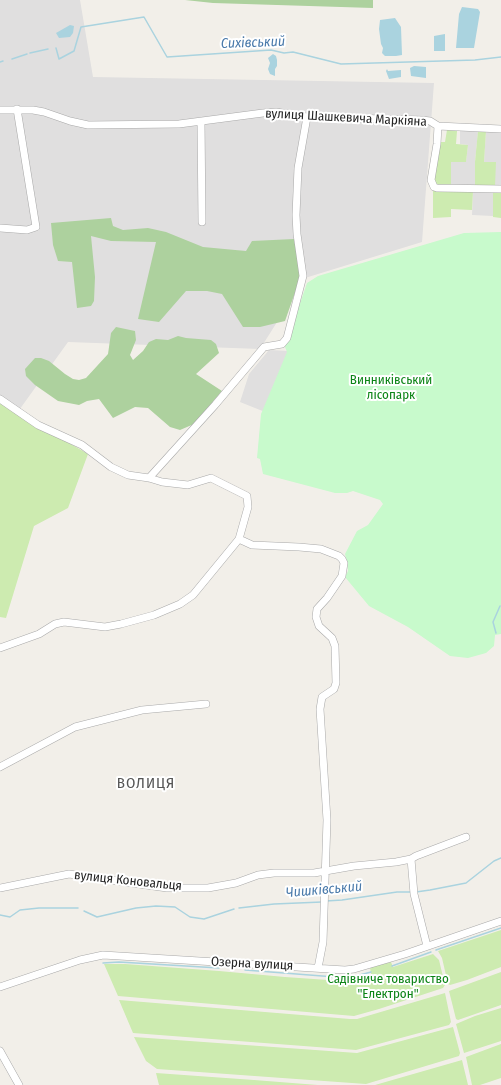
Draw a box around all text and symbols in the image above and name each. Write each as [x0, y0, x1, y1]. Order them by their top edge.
water label: Сихівський [221, 33, 285, 53]
street label: вулиця Шашкевича Маркіяна [265, 106, 427, 130]
park label: Винниківський лісопарк [350, 372, 432, 403]
district label: ВОЛИЦЯ [117, 775, 175, 793]
street label: вулиця Коновальця [73, 868, 183, 894]
water label: Чишківський [285, 878, 363, 902]
street label: Озерна вулиця [210, 954, 294, 974]
park label: Садівниче товариство "Електрон" [327, 971, 449, 1002]

